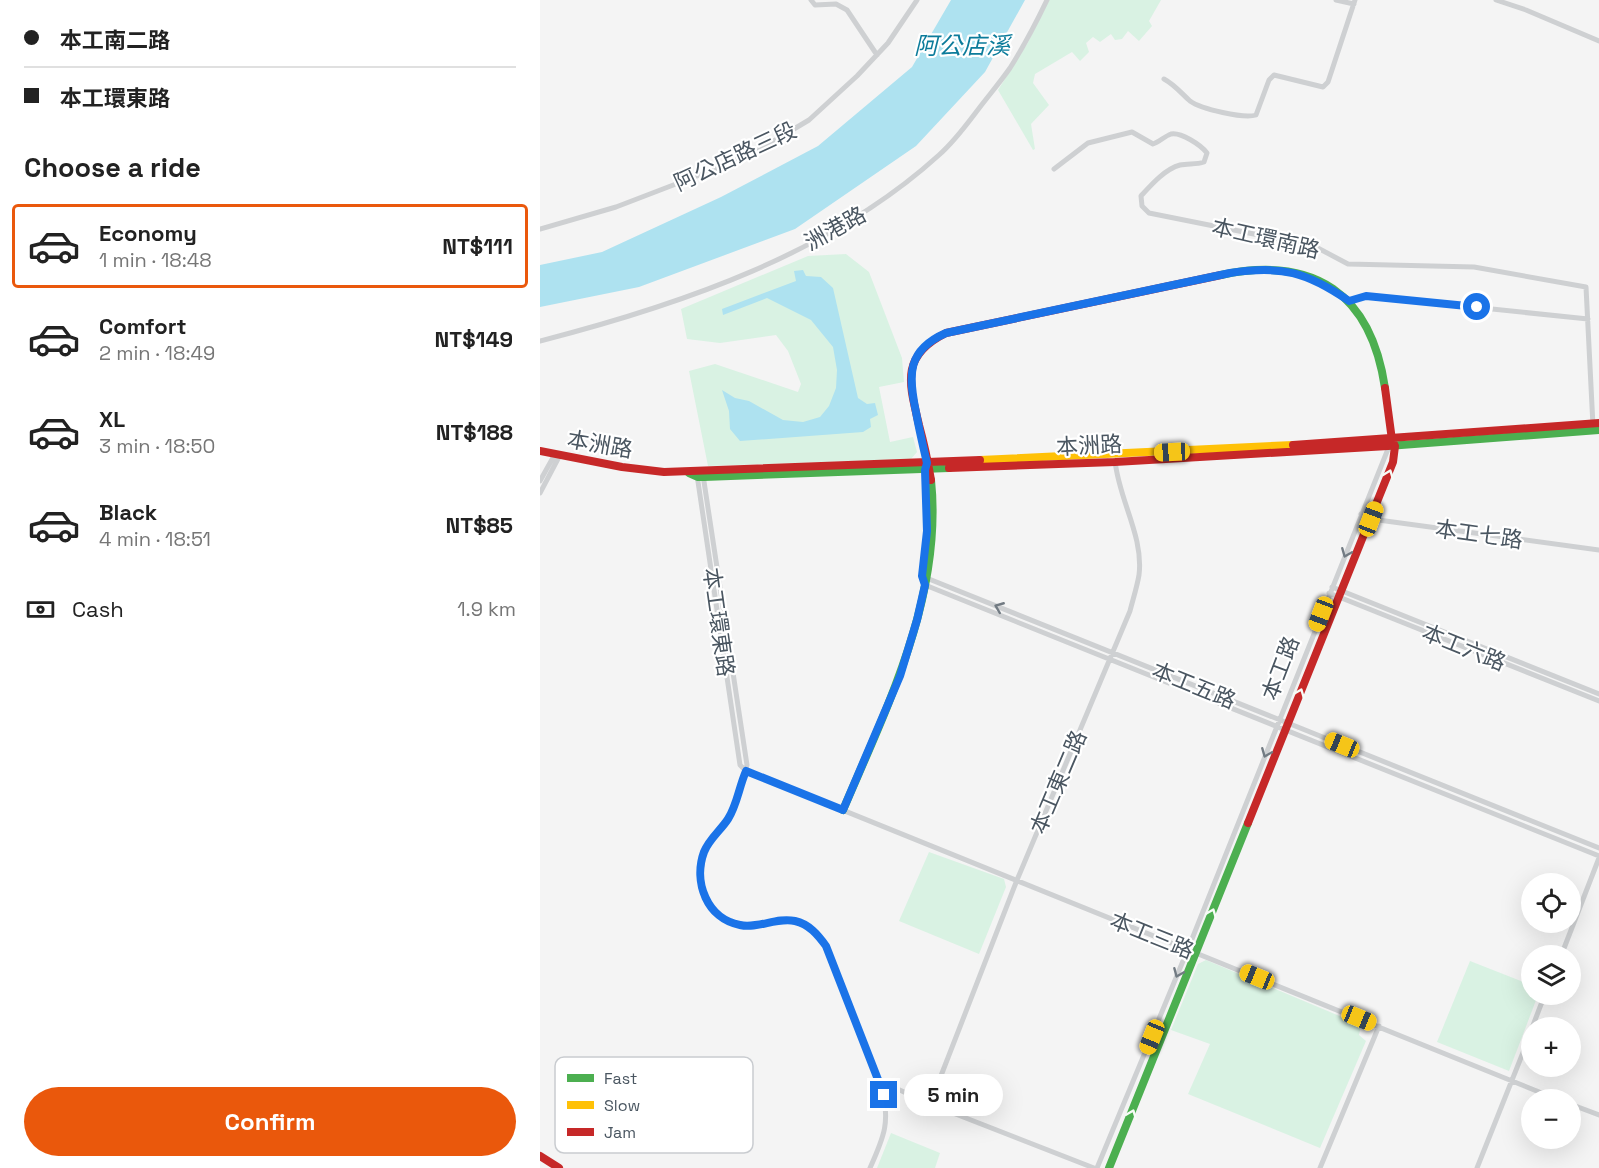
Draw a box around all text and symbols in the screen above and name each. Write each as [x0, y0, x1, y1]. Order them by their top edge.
text: 本工南二路 [60, 26, 170, 54]
water label: 阿公店溪 [914, 30, 1013, 61]
text: 本工環東路 [60, 84, 170, 112]
street label: 阿公店路三段 [669, 115, 801, 197]
text: Choose a ride [24, 150, 201, 185]
street label: 洲港路 [799, 200, 871, 256]
street label: 本工環南路 [1209, 212, 1323, 264]
icon: car [27, 219, 81, 273]
text: Economy [99, 219, 197, 247]
text: NT$111 [442, 232, 513, 260]
text: 1 min · 18:48 [99, 247, 212, 273]
route start [1463, 293, 1490, 320]
icon: car [27, 312, 81, 366]
text: Comfort [99, 312, 187, 340]
text: NT$149 [434, 325, 513, 353]
text: 2 min · 18:49 [99, 340, 215, 366]
icon: car [27, 405, 81, 459]
text: XL [99, 405, 125, 433]
text: NT$188 [436, 418, 513, 446]
street label: 本洲路 [565, 424, 635, 464]
street label: 本洲路 [1055, 429, 1123, 461]
text: 3 min · 18:50 [99, 433, 215, 459]
car [1154, 442, 1190, 462]
one-way arrow [1382, 469, 1394, 480]
icon: car [27, 498, 81, 552]
text: Black [99, 498, 157, 526]
car [1356, 499, 1386, 539]
text: NT$85 [446, 511, 513, 539]
street label: 本工七路 [1433, 514, 1525, 554]
text: 4 min · 18:51 [99, 526, 211, 552]
one-way arrow [1341, 546, 1353, 557]
street label: 本工環東路 [697, 566, 741, 678]
icon: cash [24, 593, 57, 626]
car [1306, 594, 1336, 634]
text: Cash [72, 595, 124, 623]
text: 1.9 km [457, 596, 516, 622]
one-way arrow [995, 602, 1006, 614]
street label: 本工六路 [1418, 618, 1510, 676]
street label: 本工路 [1255, 632, 1305, 704]
street label: 本工五路 [1148, 656, 1240, 714]
one-way arrow [1293, 689, 1305, 700]
street label: 本工東二路 [1024, 726, 1092, 838]
car [1322, 730, 1362, 760]
one-way arrow [1261, 747, 1273, 758]
map controls [1521, 873, 1581, 1149]
button: locate [1521, 873, 1581, 933]
street label: 本工三路 [1106, 906, 1198, 964]
one-way arrow [1205, 909, 1217, 920]
button: layers [1521, 945, 1581, 1005]
car [1237, 962, 1277, 992]
one-way arrow [1173, 967, 1185, 978]
car [1339, 1003, 1379, 1033]
car [1137, 1017, 1167, 1057]
button: + [1521, 1017, 1581, 1077]
legend [555, 1057, 753, 1153]
text: Fast [604, 1068, 637, 1089]
callout: 5 min [905, 1074, 1004, 1116]
route end [870, 1081, 897, 1108]
text: 5 min [928, 1082, 979, 1108]
button: Confirm [24, 1087, 516, 1156]
button: − [1521, 1089, 1581, 1149]
text: Slow [604, 1095, 640, 1116]
one-way arrow [1125, 1109, 1137, 1120]
text: Jam [604, 1122, 636, 1143]

